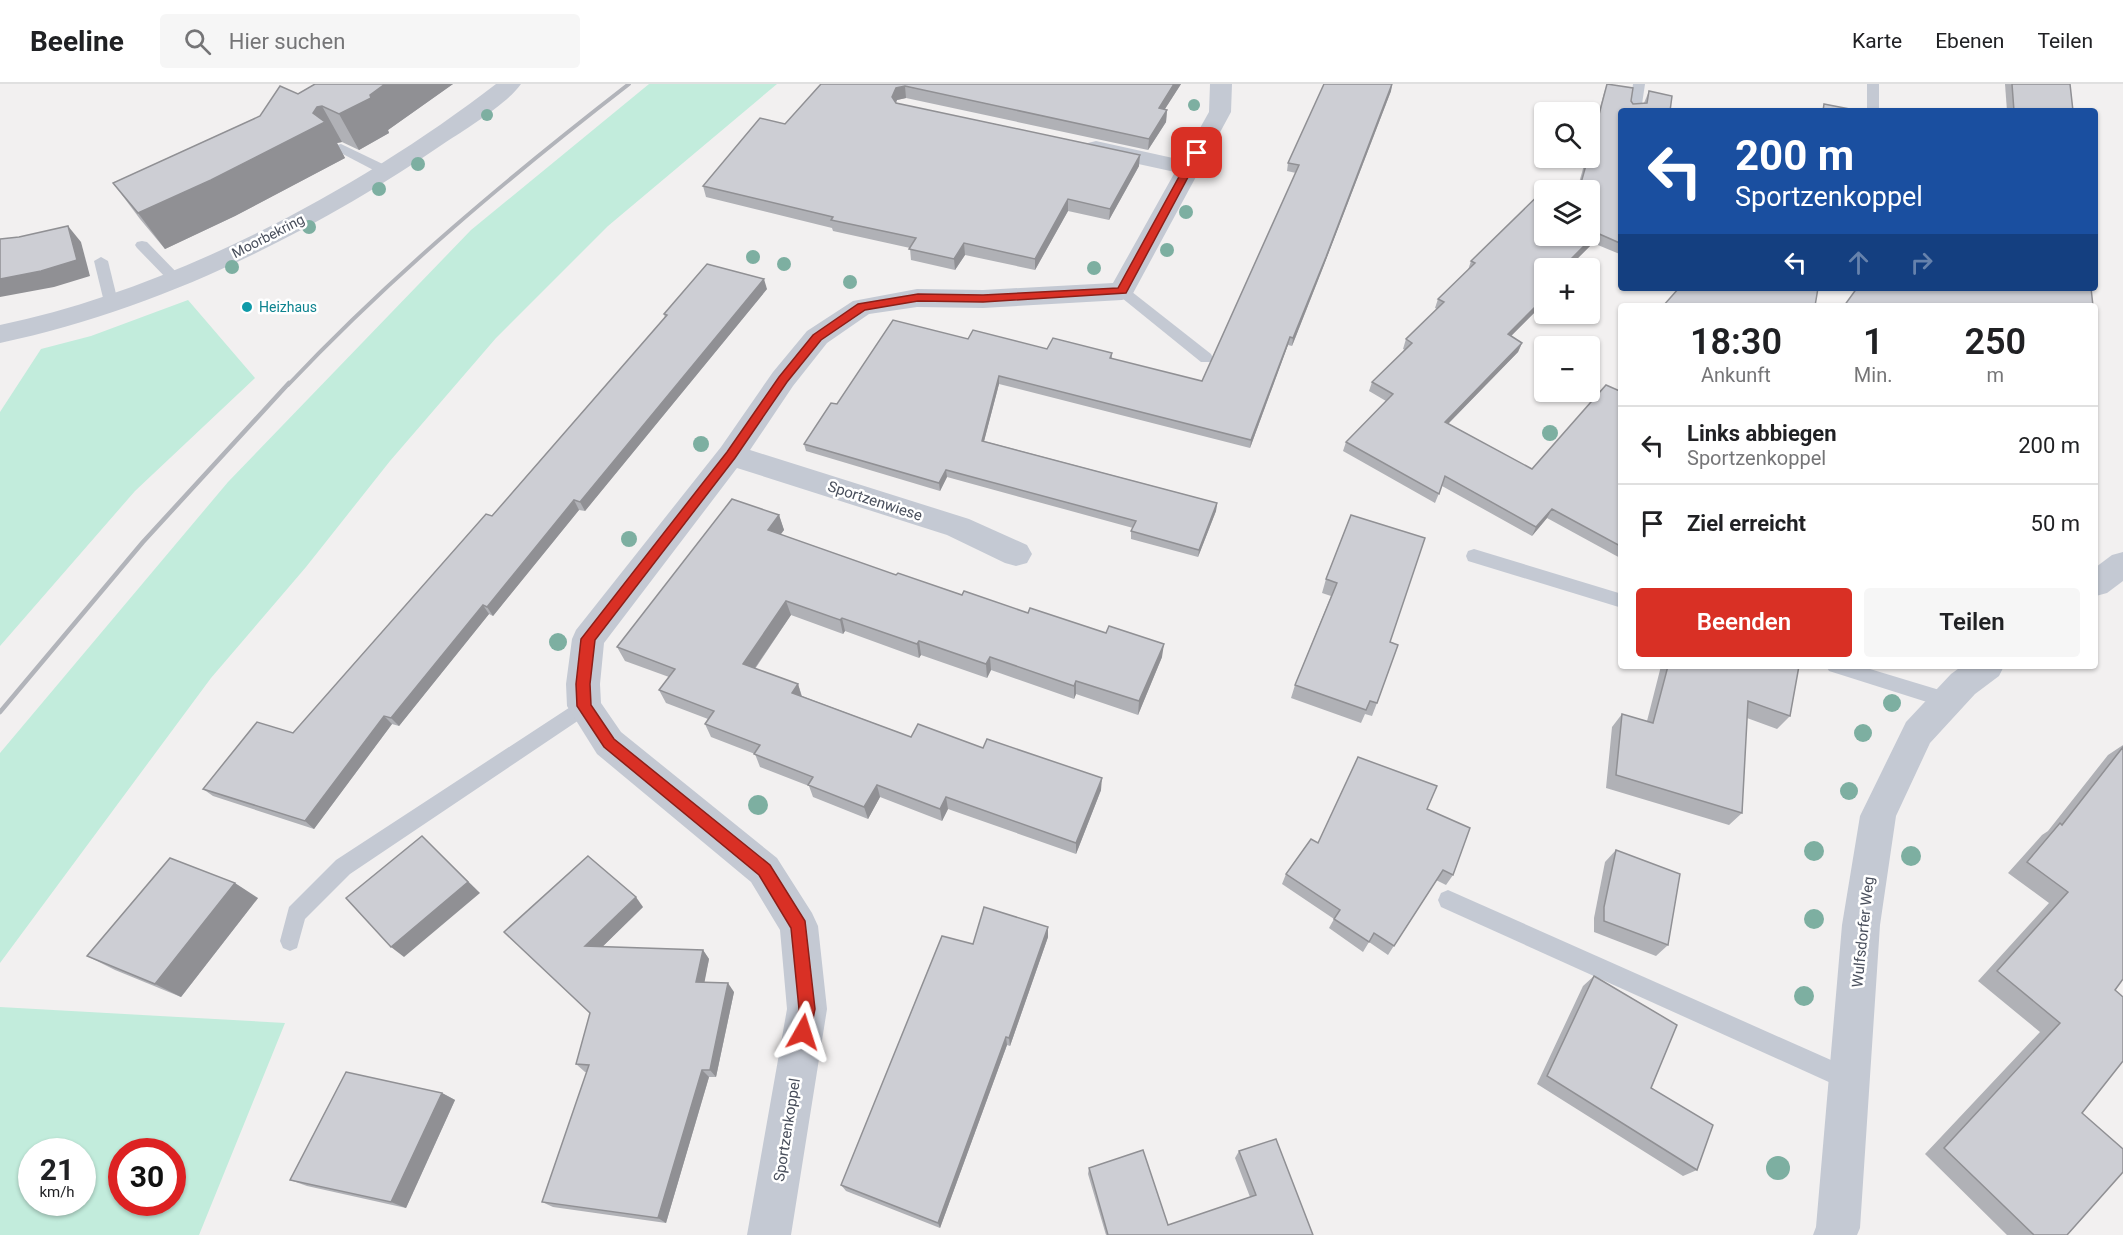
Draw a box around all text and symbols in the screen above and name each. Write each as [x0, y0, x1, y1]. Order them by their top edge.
search box [160, 14, 580, 68]
text: Beeline [30, 25, 124, 58]
icon: search [181, 25, 214, 58]
text: Hier suchen [229, 29, 345, 54]
text: Karte [1852, 29, 1902, 53]
text: Ebenen [1935, 29, 2004, 53]
text: Teilen [2037, 29, 2093, 53]
map controls [1534, 102, 1600, 402]
button: search [1534, 102, 1600, 168]
pin [1171, 127, 1222, 178]
text: 200 m [1735, 131, 1854, 180]
icon: left [1636, 132, 1714, 210]
icon: arrive [1180, 136, 1213, 169]
button: layers [1534, 180, 1600, 246]
text: Sportzenkoppel [1735, 181, 1923, 213]
street label: Moorbekring [229, 211, 307, 261]
icon: left [1779, 246, 1812, 279]
icon: ahead [1842, 246, 1875, 279]
icon: right [1905, 246, 1938, 279]
button: + [1534, 258, 1600, 324]
place label: Heizhaus [259, 299, 317, 315]
marker: Heizhaus [240, 300, 254, 314]
text: 18:30 [1690, 321, 1782, 363]
text: 1 [1863, 321, 1883, 363]
text: 250 [1964, 321, 2026, 363]
button: − [1534, 336, 1600, 402]
text: Ankunft [1701, 363, 1771, 387]
text: Min. [1854, 363, 1893, 387]
text: m [1986, 363, 2004, 387]
text: Links abbiegen [1687, 421, 1837, 446]
icon: left [1636, 429, 1669, 462]
text: 200 m [2018, 433, 2080, 458]
text: Sportzenkoppel [1687, 446, 1826, 470]
street label: Sportzenwiese [825, 477, 925, 525]
icon: arrive [1636, 507, 1669, 540]
text: Ziel erreicht [1687, 511, 1806, 536]
text: 50 m [2031, 511, 2080, 536]
button: Beenden [1636, 588, 1852, 657]
button: Teilen [1864, 588, 2080, 657]
street label: Wulfsdorfer Weg [1848, 876, 1878, 988]
position arrow [771, 1000, 835, 1064]
street label: Sportzenkoppel [770, 1077, 804, 1183]
speed limit sign: 30 [108, 1138, 186, 1216]
text: 21 [40, 1152, 74, 1187]
text: km/h [39, 1183, 75, 1201]

